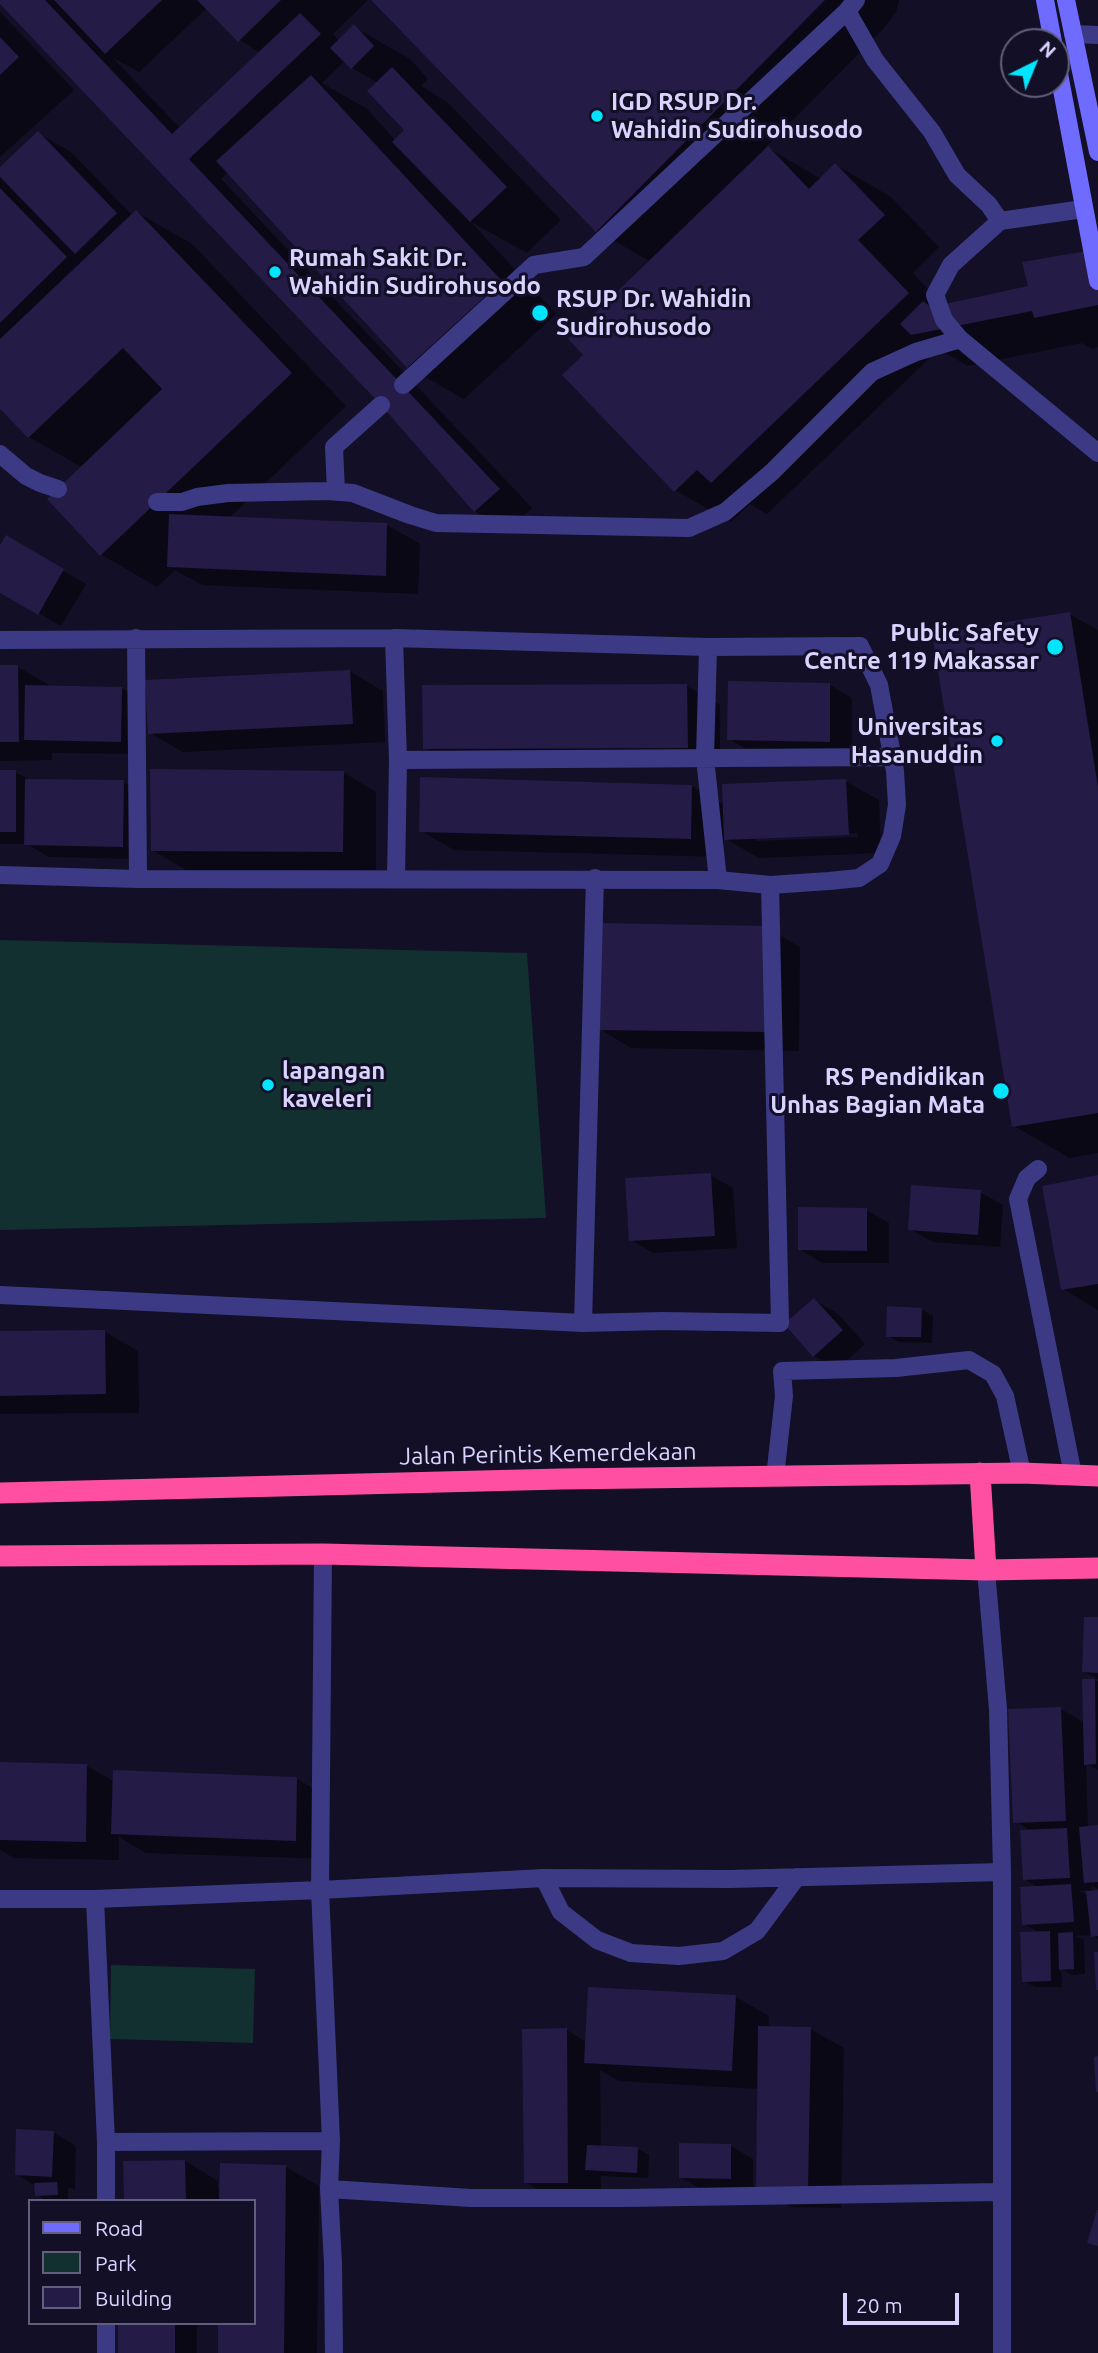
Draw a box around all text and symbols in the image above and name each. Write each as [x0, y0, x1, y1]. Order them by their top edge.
north arrow [1000, 28, 1070, 98]
text: N [1035, 36, 1061, 62]
place label: IGD RSUP Dr. Wahidin Sudirohusodo [611, 88, 863, 144]
marker: IGD RSUP Dr. Wahidin Sudirohusodo [589, 108, 605, 124]
place label: Rumah Sakit Dr. Wahidin Sudirohusodo [289, 244, 541, 300]
marker: Rumah Sakit Dr. Wahidin Sudirohusodo [267, 264, 283, 280]
place label: RSUP Dr. Wahidin Sudirohusodo [556, 285, 751, 341]
marker: RSUP Dr. Wahidin Sudirohusodo [530, 303, 550, 323]
place label: Public Safety Centre 119 Makassar [804, 619, 1039, 675]
marker: Public Safety Centre 119 Makassar [1045, 637, 1065, 657]
place label: Universitas Hasanuddin [851, 713, 983, 769]
marker: Universitas Hasanuddin [989, 733, 1005, 749]
place label: lapangan kaveleri [282, 1057, 385, 1113]
place label: RS Pendidikan Unhas Bagian Mata [770, 1063, 985, 1119]
marker: lapangan kaveleri [260, 1077, 276, 1093]
marker: RS Pendidikan Unhas Bagian Mata [991, 1081, 1011, 1101]
street label: Jalan Perintis Kemerdekaan [399, 1437, 697, 1471]
legend [28, 2199, 256, 2325]
text: Road [95, 2216, 143, 2240]
text: Park [95, 2251, 137, 2275]
scale bar [846, 2280, 962, 2324]
text: Building [95, 2286, 172, 2310]
text: 20 m [856, 2293, 903, 2317]

